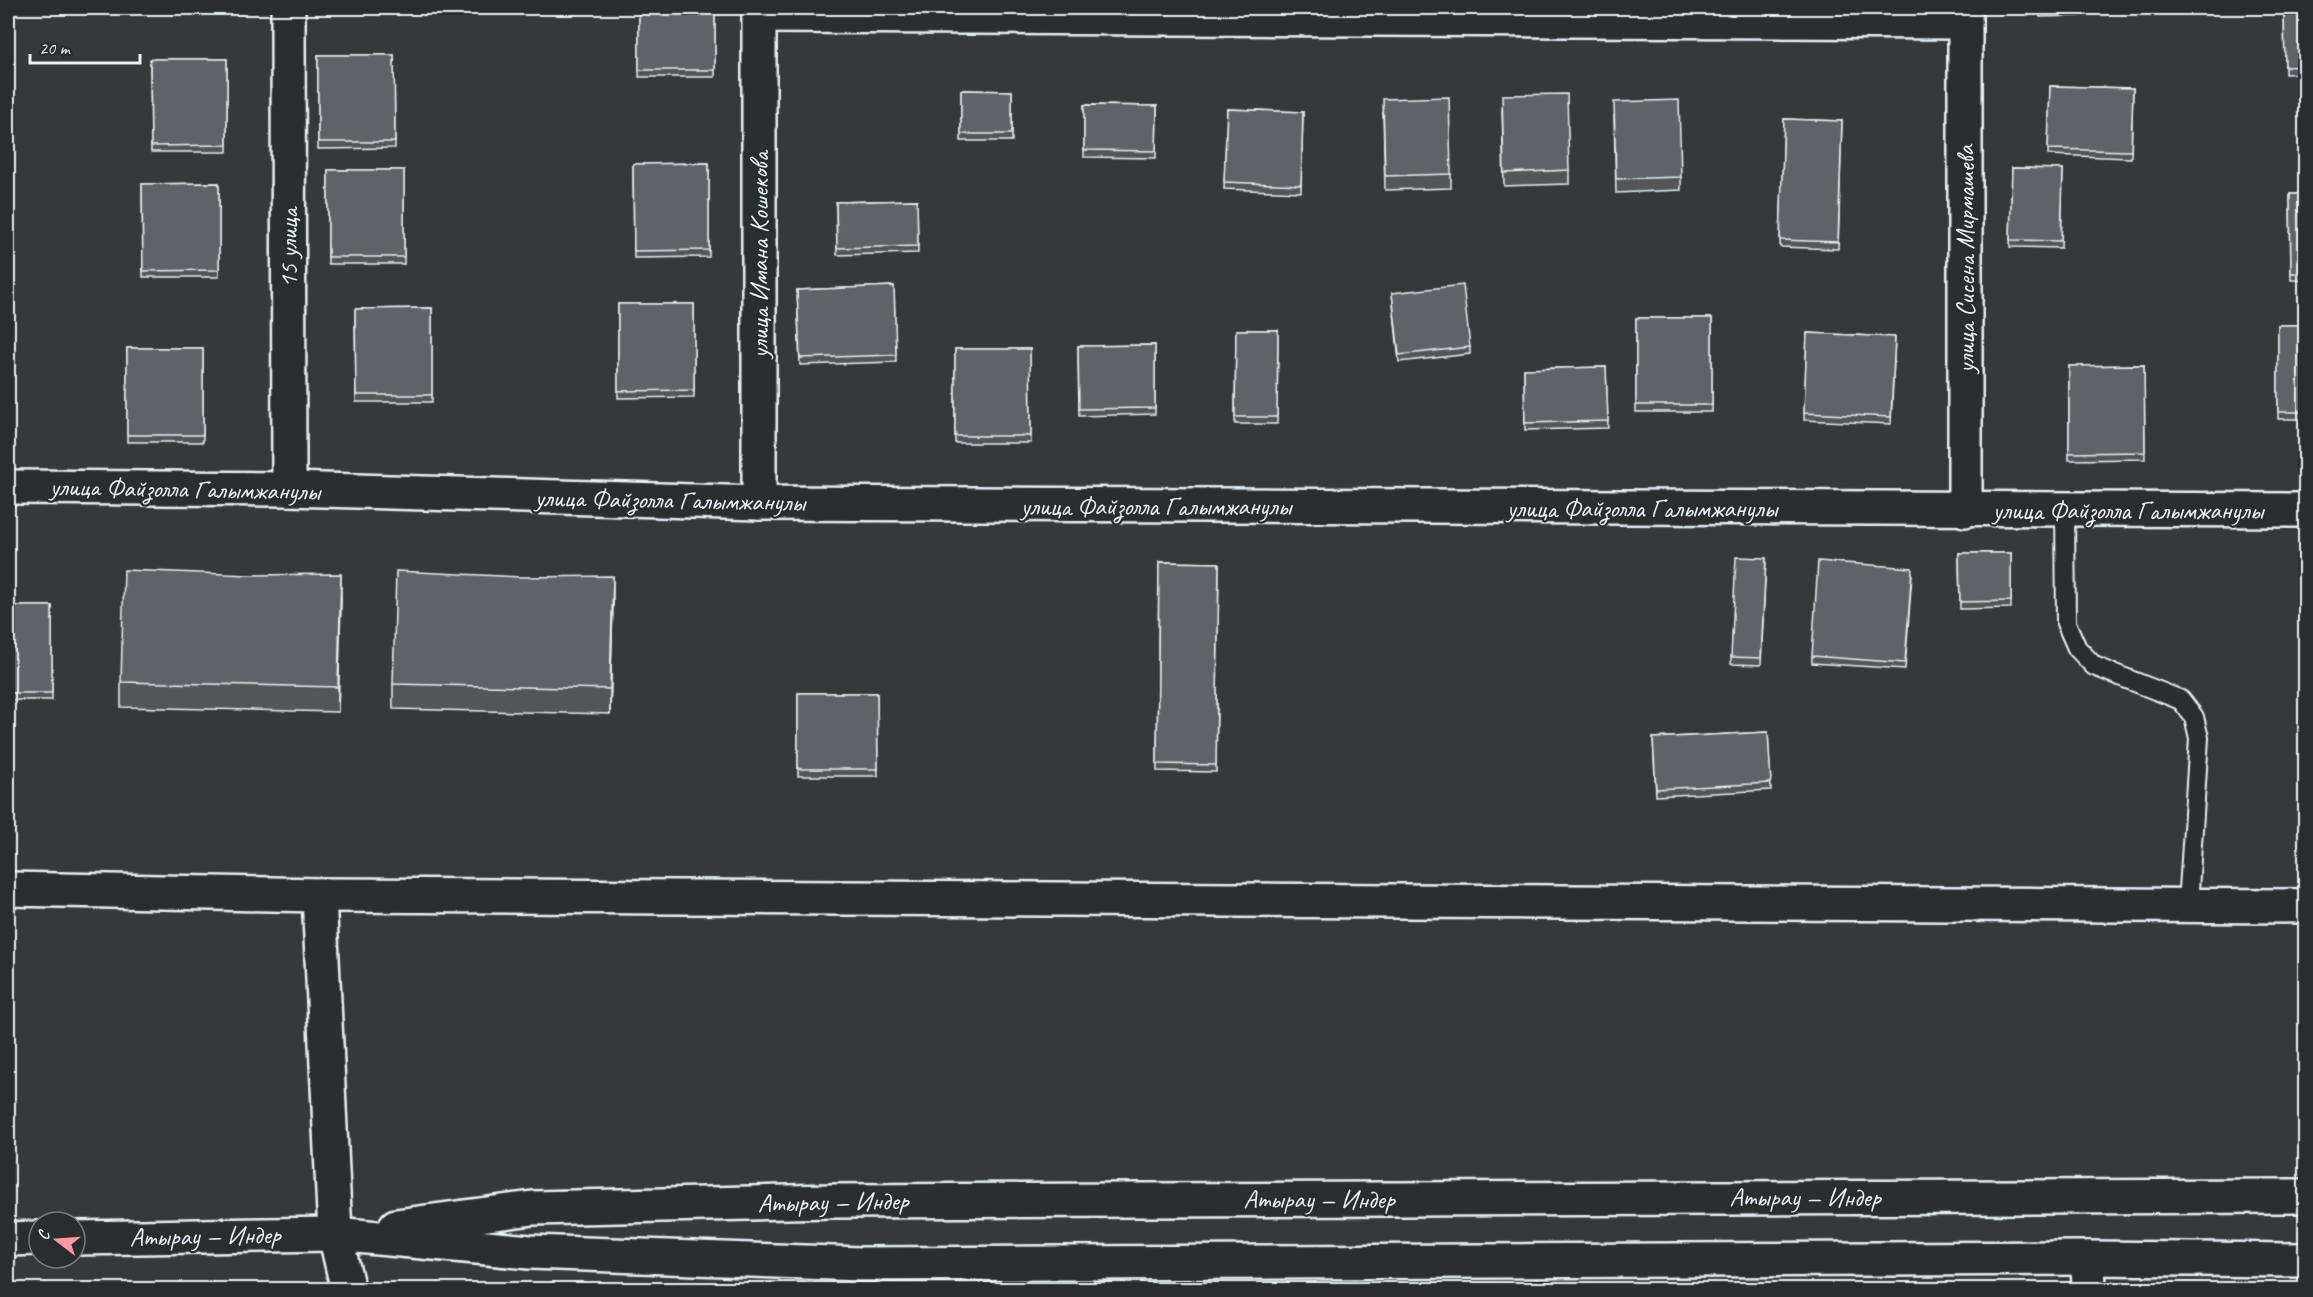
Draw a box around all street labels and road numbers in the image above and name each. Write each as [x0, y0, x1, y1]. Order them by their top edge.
street label: улица Сисена Мирмашева [1949, 143, 1982, 375]
street label: улица Имана Кошекова [743, 149, 776, 360]
street label: 15 улица [272, 206, 305, 288]
street label: улица Файзолла Галымжанулы [48, 470, 323, 509]
street label: улица Файзолла Галымжанулы [533, 481, 808, 520]
street label: улица Файзолла Галымжанулы [1019, 490, 1293, 524]
street label: улица Файзолла Галымжанулы [1505, 492, 1779, 526]
street label: улица Файзолла Галымжанулы [1991, 494, 2265, 528]
street label: Атырау — Индер [1729, 1181, 1883, 1214]
street label: Атырау — Индер [1243, 1183, 1397, 1216]
street label: Атырау — Индер [757, 1184, 911, 1220]
street label: Атырау — Индер [129, 1218, 283, 1254]

